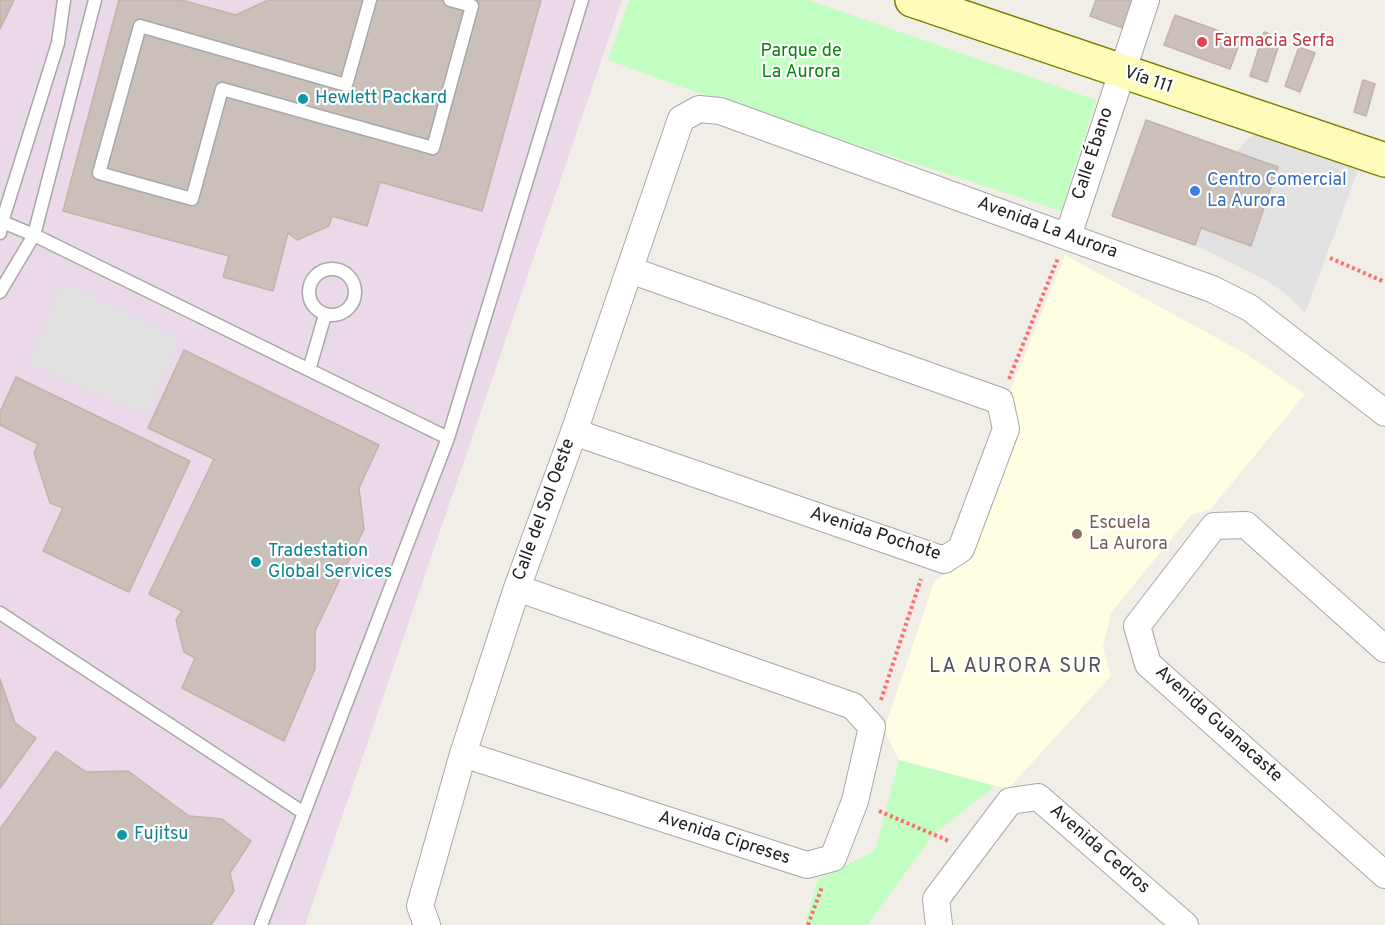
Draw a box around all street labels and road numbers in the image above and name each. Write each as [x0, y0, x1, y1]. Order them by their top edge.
street label: Vía 111 [1121, 63, 1175, 99]
street label: Calle Ébano [1069, 105, 1119, 203]
street label: Avenida La Aurora [974, 194, 1120, 264]
street label: Calle del Sol Oeste [509, 436, 581, 584]
street label: Avenida Pochote [807, 504, 943, 566]
street label: Avenida Guanacaste [1150, 662, 1286, 788]
street label: Avenida Cedros [1045, 801, 1153, 899]
street label: Avenida Cipreses [655, 808, 793, 870]

